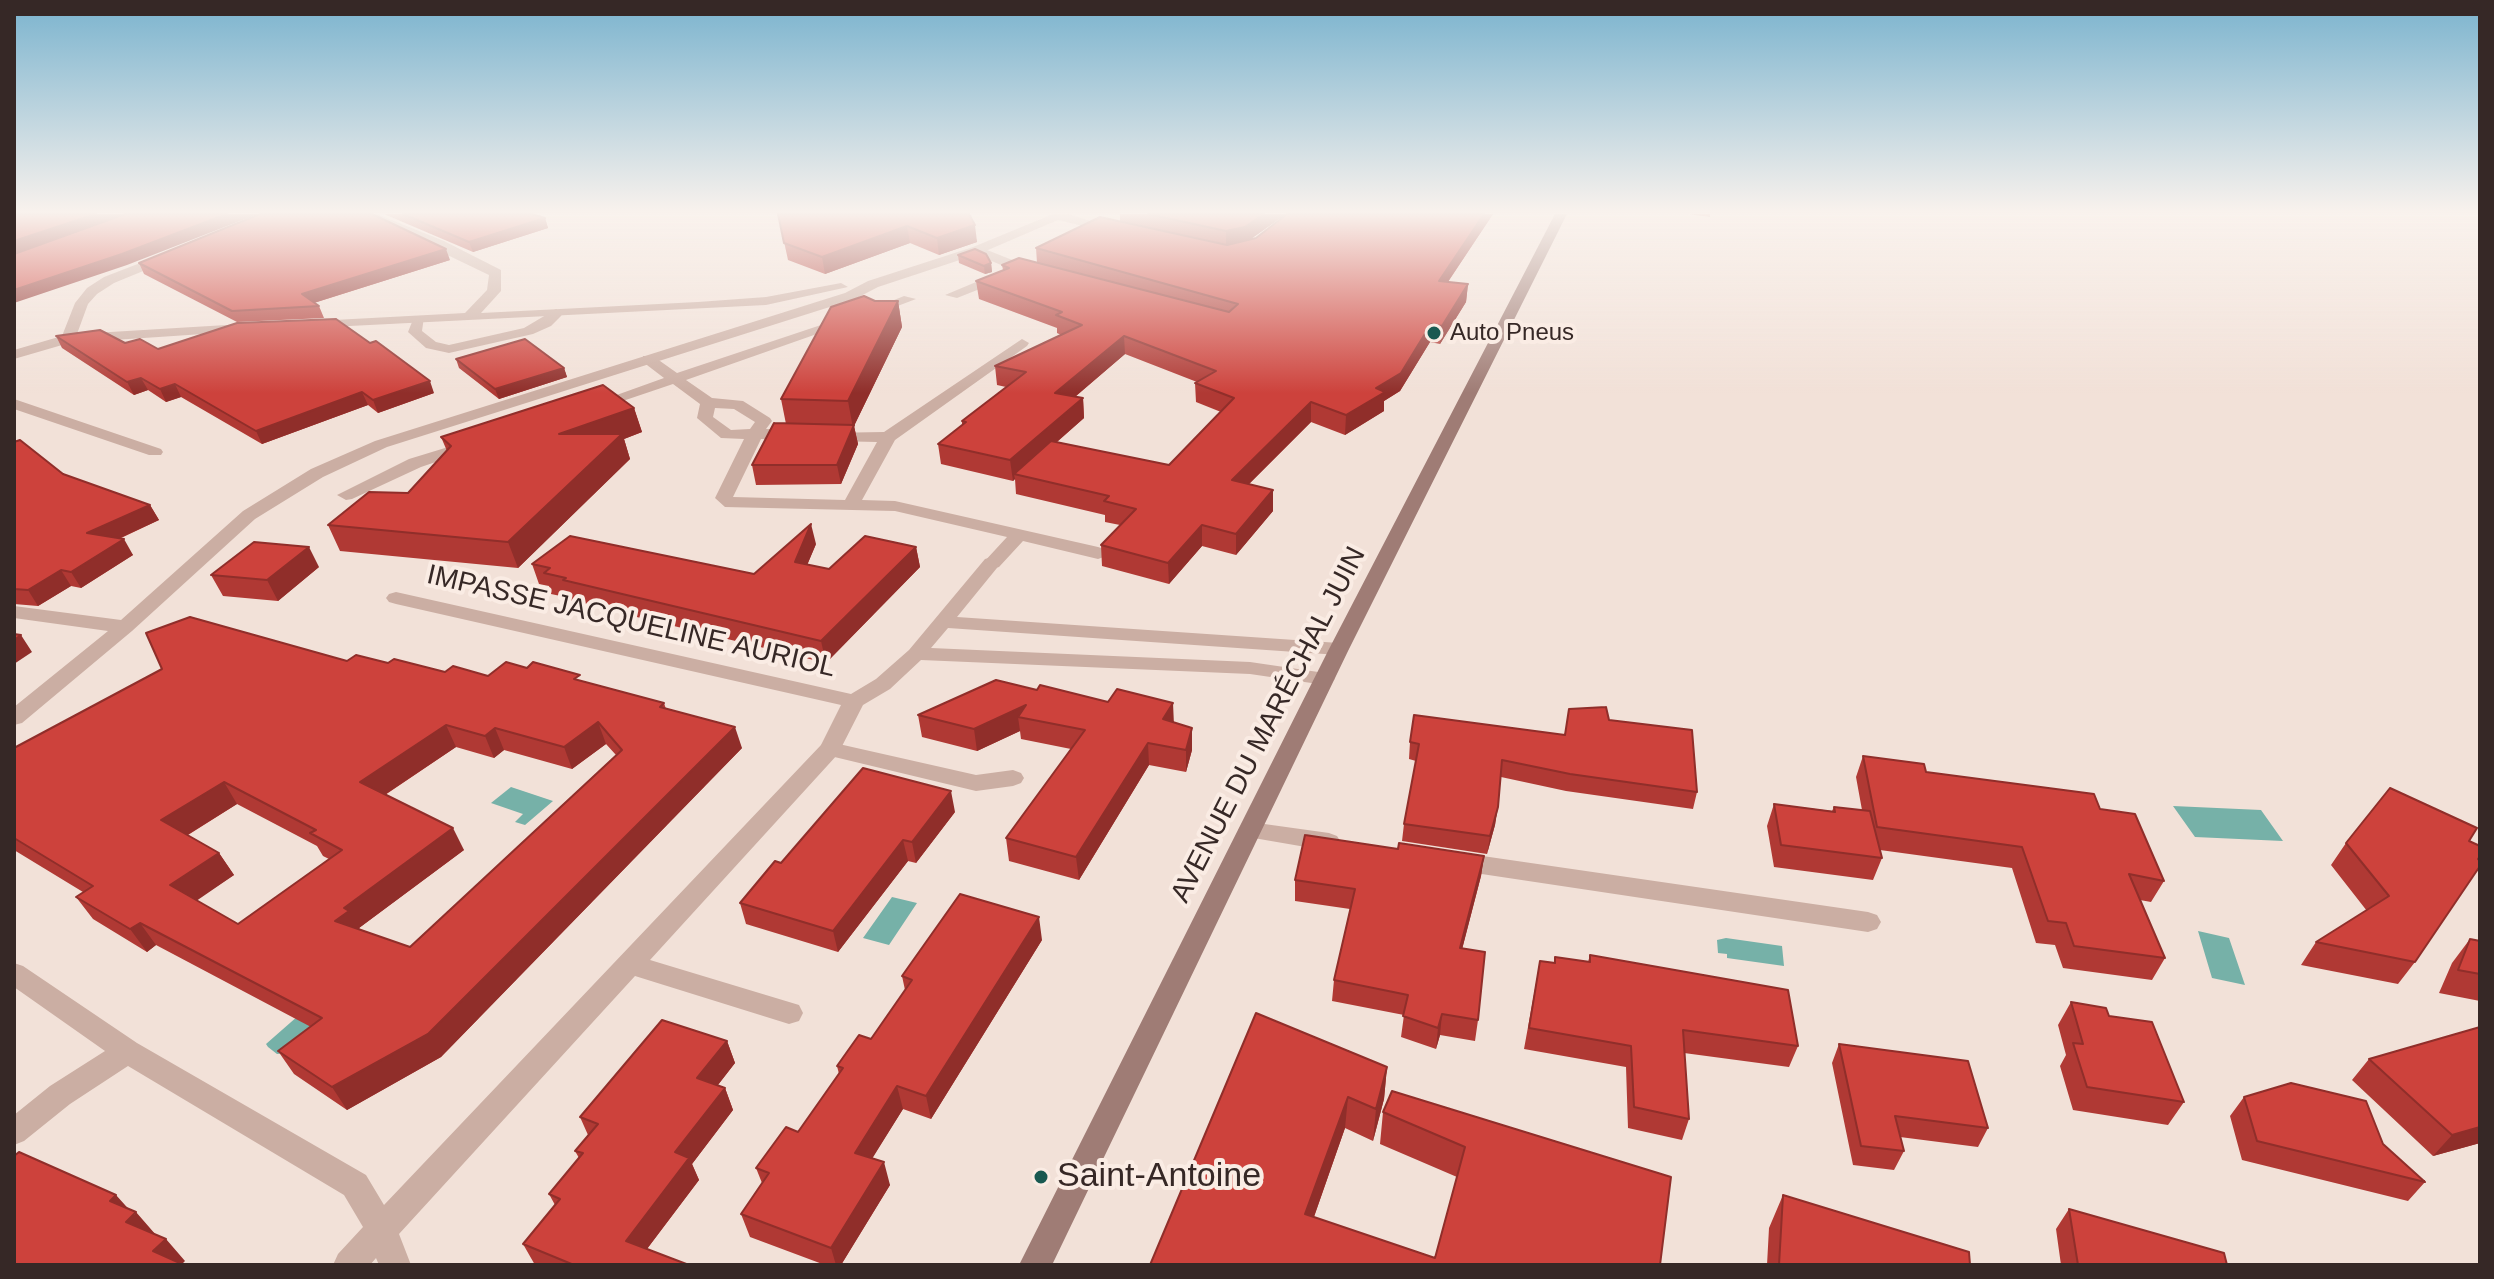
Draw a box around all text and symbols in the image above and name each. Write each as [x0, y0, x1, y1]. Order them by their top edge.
place label: Auto Pneus [1450, 319, 1574, 347]
marker: Auto Pneus [1425, 324, 1443, 342]
street label: AVENUE DU MARÉCHAL JUIN [1164, 542, 1374, 908]
street label: IMPASSE JACQUELINE AURIOL [424, 559, 838, 685]
place label: Saint-Antoine [1057, 1157, 1261, 1197]
marker: Saint-Antoine [1032, 1168, 1050, 1186]

